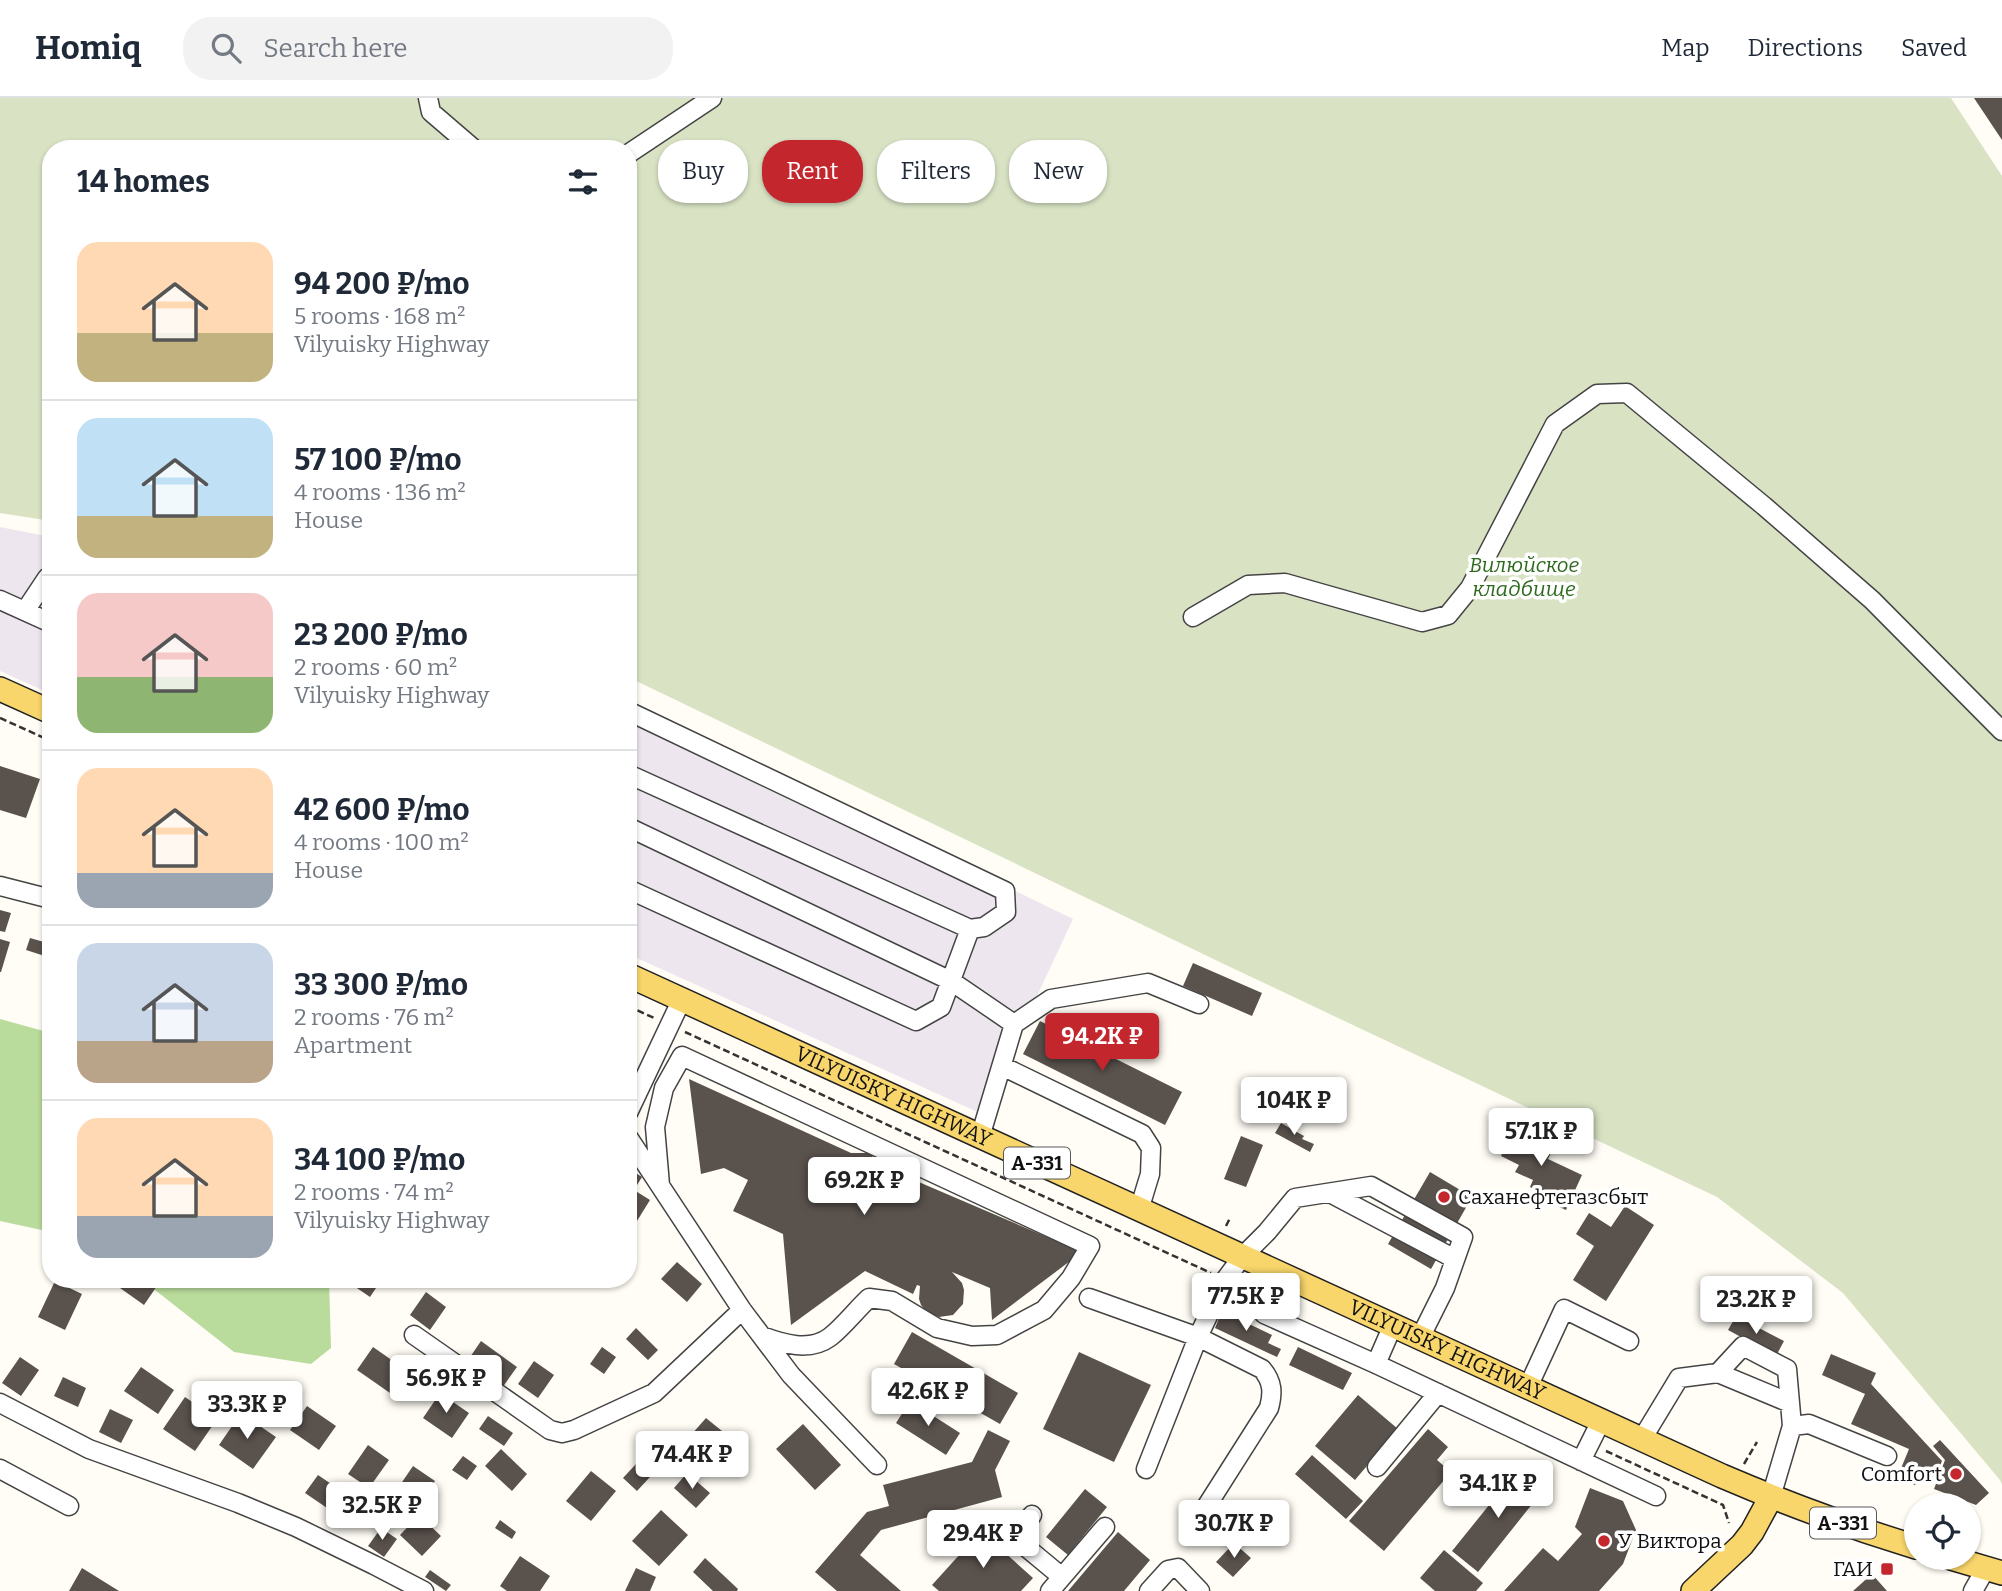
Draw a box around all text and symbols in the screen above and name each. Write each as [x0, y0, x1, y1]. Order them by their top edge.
search box [183, 17, 673, 80]
text: Homiq [35, 28, 141, 68]
icon: search [207, 29, 245, 67]
text: Search here [263, 33, 408, 64]
text: Map [1661, 34, 1710, 62]
text: Directions [1748, 34, 1863, 62]
text: Saved [1901, 34, 1967, 62]
chip: Buy [658, 140, 748, 203]
chip: Rent [762, 140, 863, 203]
chip: Filters [877, 140, 995, 203]
chip: New [1009, 140, 1107, 203]
icon: filters [564, 163, 602, 201]
text: 14 homes [77, 164, 210, 200]
text: 94 200 ₽/mo [294, 266, 470, 302]
icon: home [133, 270, 217, 354]
text: 5 rooms · 168 m² [294, 302, 465, 330]
text: Vilyuisky Highway [294, 330, 490, 358]
text: 57 100 ₽/mo [294, 442, 462, 478]
icon: home [133, 446, 217, 530]
text: 4 rooms · 136 m² [294, 478, 466, 506]
text: House [294, 506, 363, 534]
park label: Вилюйское кладбище [1469, 552, 1580, 602]
text: 23 200 ₽/mo [294, 617, 468, 653]
icon: home [133, 621, 217, 705]
text: 2 rooms · 60 m² [294, 653, 457, 681]
text: Vilyuisky Highway [294, 681, 490, 709]
text: 42 600 ₽/mo [294, 792, 470, 828]
icon: home [133, 796, 217, 880]
text: 4 rooms · 100 m² [294, 828, 469, 856]
text: House [294, 856, 363, 884]
text: 33 300 ₽/mo [294, 967, 468, 1003]
icon: home [133, 971, 217, 1055]
text: 2 rooms · 76 m² [294, 1003, 454, 1031]
pin: 94.2K ₽ [1037, 1014, 1167, 1073]
text: 94.2K ₽ [1061, 1022, 1143, 1050]
text: Apartment [294, 1031, 412, 1059]
street label: VILYUISKY HIGHWAY [791, 1040, 996, 1153]
pin: 104K ₽ [1237, 1077, 1351, 1137]
text: 104K ₽ [1257, 1086, 1331, 1114]
pin: 57.1K ₽ [1476, 1108, 1606, 1168]
text: 57.1K ₽ [1505, 1117, 1577, 1145]
text: 34 100 ₽/mo [294, 1142, 465, 1178]
icon: home [133, 1146, 217, 1230]
road number: А-331 [1004, 1148, 1070, 1178]
pin: 69.2K ₽ [799, 1158, 929, 1217]
text: 69.2K ₽ [824, 1166, 904, 1194]
text: 2 rooms · 74 m² [294, 1178, 454, 1206]
place label: Саханефтегазсбыт [1458, 1184, 1648, 1210]
marker: Саханефтегазсбыт [1436, 1189, 1452, 1205]
text: Vilyuisky Highway [294, 1206, 490, 1234]
pin: 77.5K ₽ [1181, 1274, 1311, 1333]
pin: 23.2K ₽ [1691, 1276, 1821, 1336]
text: 77.5K ₽ [1208, 1282, 1284, 1310]
text: 23.2K ₽ [1716, 1285, 1796, 1313]
street label: VILYUISKY HIGHWAY [1345, 1294, 1550, 1407]
pin: 56.9K ₽ [381, 1356, 511, 1415]
text: 56.9K ₽ [406, 1364, 486, 1392]
pin: 42.6K ₽ [863, 1368, 993, 1428]
text: 42.6K ₽ [887, 1377, 969, 1405]
pin: 33.3K ₽ [182, 1382, 312, 1441]
text: 33.3K ₽ [207, 1390, 287, 1418]
pin: 74.4K ₽ [627, 1432, 757, 1491]
text: 74.4K ₽ [652, 1440, 732, 1468]
pin: 34.1K ₽ [1433, 1460, 1563, 1520]
place label: Comfort [1861, 1461, 1942, 1487]
marker: Comfort [1948, 1466, 1964, 1482]
text: 34.1K ₽ [1459, 1469, 1537, 1497]
pin: 32.5K ₽ [317, 1482, 447, 1542]
text: 32.5K ₽ [342, 1491, 422, 1519]
map controls [1904, 1493, 1981, 1570]
button: locate [1904, 1493, 1981, 1570]
pin: 30.7K ₽ [1169, 1500, 1299, 1560]
road number: А-331 [1810, 1508, 1876, 1539]
text: 30.7K ₽ [1195, 1509, 1273, 1537]
pin: 29.4K ₽ [918, 1510, 1048, 1570]
text: 29.4K ₽ [943, 1519, 1023, 1547]
place label: У Виктора [1618, 1528, 1722, 1554]
marker: У Виктора [1596, 1533, 1612, 1549]
place label: ГАИ [1833, 1556, 1873, 1582]
marker: ГАИ [1879, 1561, 1895, 1577]

